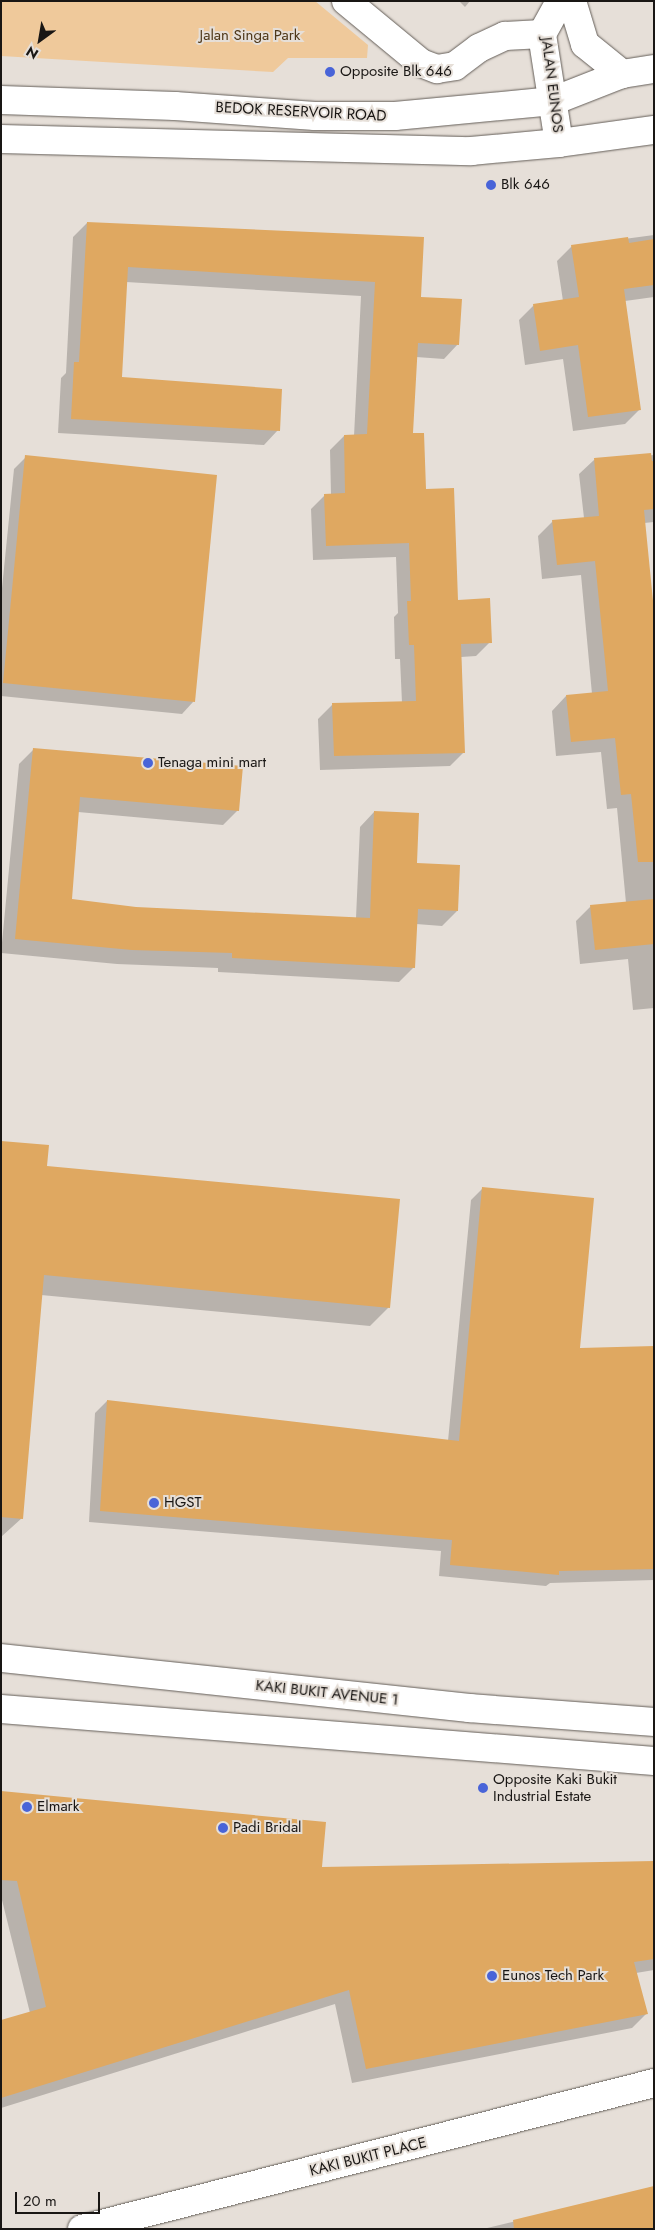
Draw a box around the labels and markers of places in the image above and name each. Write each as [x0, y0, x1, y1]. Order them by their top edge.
place label: Opposite Blk 646 [340, 63, 452, 81]
marker: Opposite Blk 646 [324, 66, 336, 78]
place label: Blk 646 [501, 176, 550, 194]
marker: Blk 646 [485, 179, 497, 191]
place label: Tenaga mini mart [158, 754, 266, 772]
marker: Tenaga mini mart [142, 757, 154, 769]
place label: HGST [164, 1494, 202, 1512]
marker: HGST [148, 1497, 160, 1509]
place label: Opposite Kaki Bukit Industrial Estate [493, 1770, 617, 1805]
marker: Opposite Kaki Bukit Industrial Estate [477, 1782, 489, 1794]
place label: Elmark [37, 1798, 79, 1816]
marker: Elmark [21, 1801, 33, 1813]
place label: Padi Bridal [233, 1819, 302, 1837]
marker: Padi Bridal [217, 1822, 229, 1834]
place label: Eunos Tech Park [502, 1967, 604, 1985]
marker: Eunos Tech Park [486, 1970, 498, 1982]

